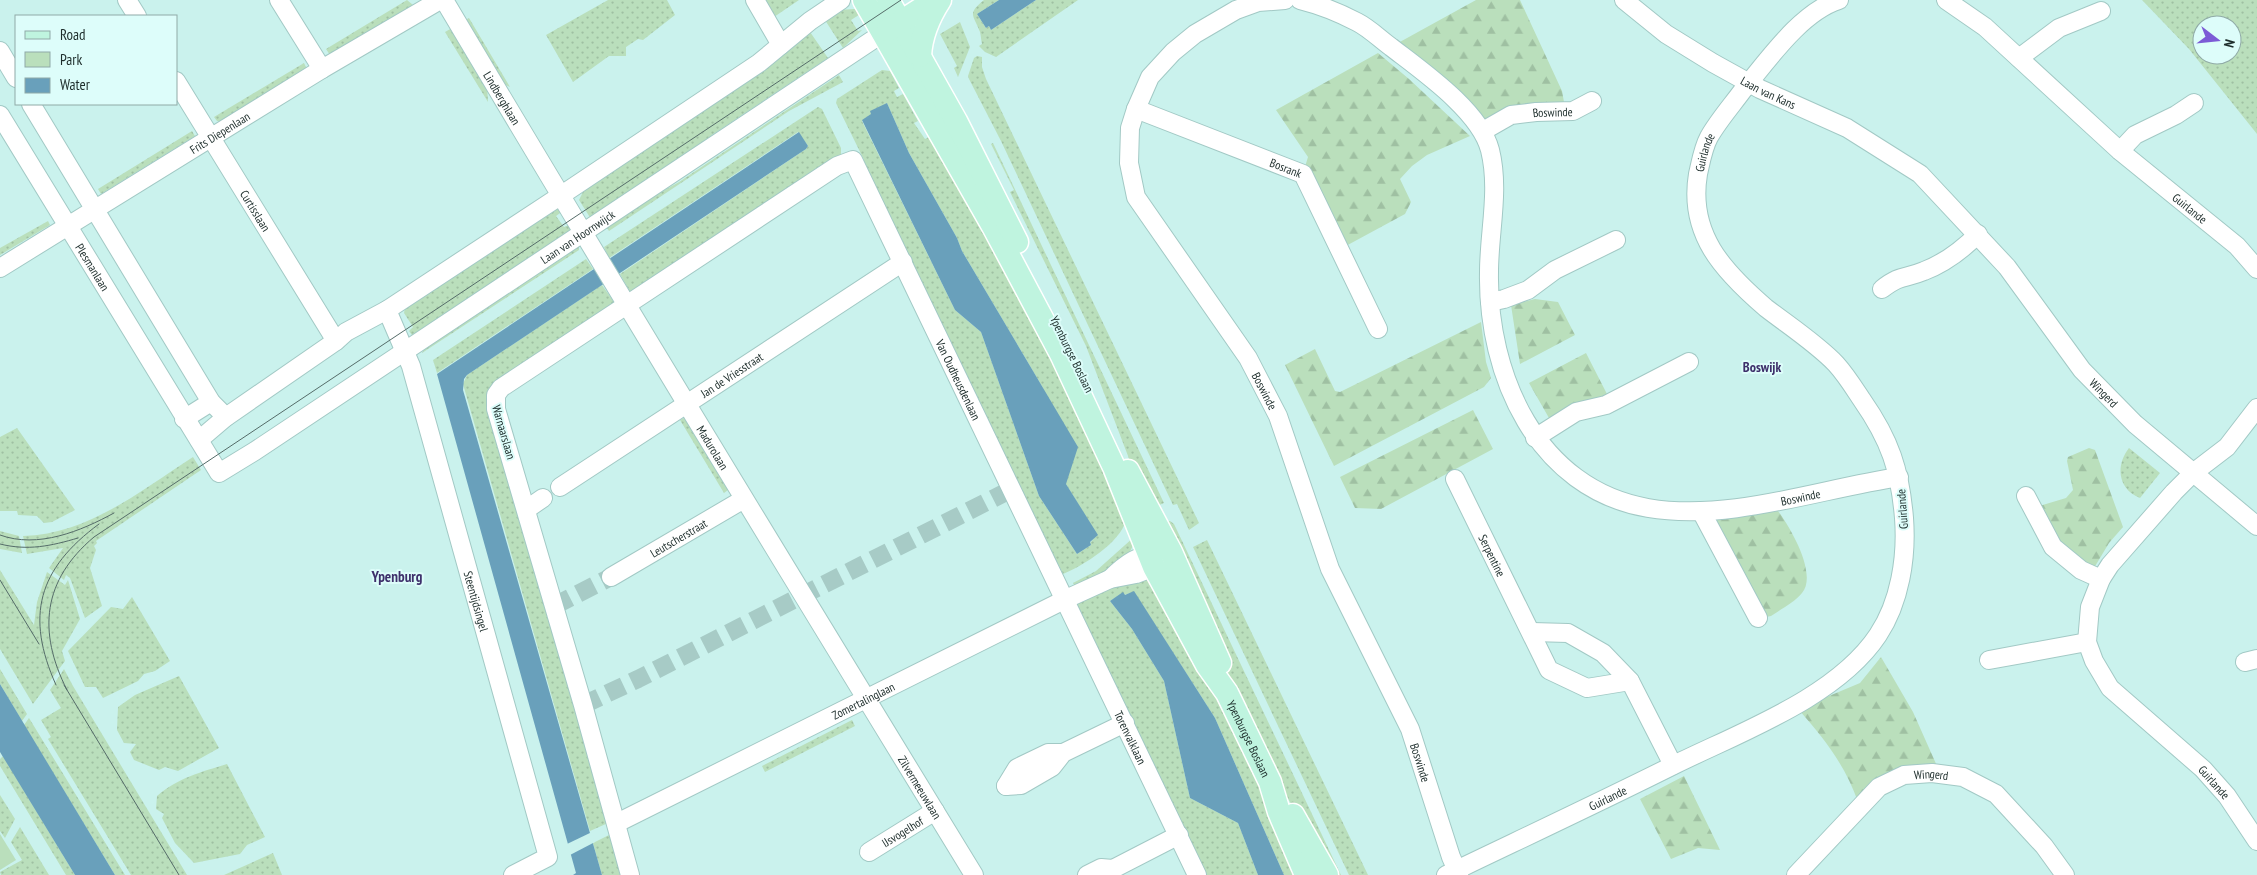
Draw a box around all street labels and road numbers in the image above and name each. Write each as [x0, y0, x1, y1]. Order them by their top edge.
street label: Lindberghlaan [481, 68, 524, 127]
street label: Laan van Kans [1738, 72, 1798, 112]
street label: Boswinde [1532, 104, 1573, 120]
street label: Frits Diepenlaan [187, 108, 252, 157]
street label: Guirlande [1691, 130, 1717, 173]
street label: Bosrank [1268, 154, 1304, 180]
street label: Curtisslaan [237, 187, 274, 234]
street label: Guirlande [2170, 189, 2210, 226]
street label: Laan van Hoornwijck [537, 206, 618, 267]
street label: Plesmanlaan [73, 240, 113, 293]
street label: Ypenburgse Boslaan [1047, 313, 1097, 395]
street label: Van Oudheusdenlaan [933, 336, 984, 422]
street label: Jan de Vriesstraat [697, 348, 766, 401]
street label: Boswinde [1249, 370, 1281, 412]
street label: Wingerd [2087, 375, 2122, 410]
street label: Warnaarslaan [489, 403, 519, 461]
street label: Madurolaan [694, 422, 732, 472]
street label: Boswinde [1779, 485, 1822, 508]
street label: Guirlande [1893, 488, 1911, 529]
street label: Leutscherstraat [647, 515, 710, 560]
street label: Serpentine [1476, 532, 1509, 579]
street label: Steentijdsingel [461, 569, 492, 633]
street label: Zomertalinglaan [829, 678, 897, 722]
street label: Ypenburgse Boslaan [1224, 698, 1274, 779]
street label: Torenvalklaan [1112, 708, 1150, 767]
street label: Boswinde [1407, 741, 1434, 784]
street label: Zilvermeeuwlaan [895, 753, 945, 821]
street label: Guirlande [2196, 762, 2233, 802]
street label: Wingerd [1913, 765, 1949, 783]
street label: Guirlande [1586, 782, 1629, 813]
street label: IJsvogelhof [879, 812, 926, 850]

